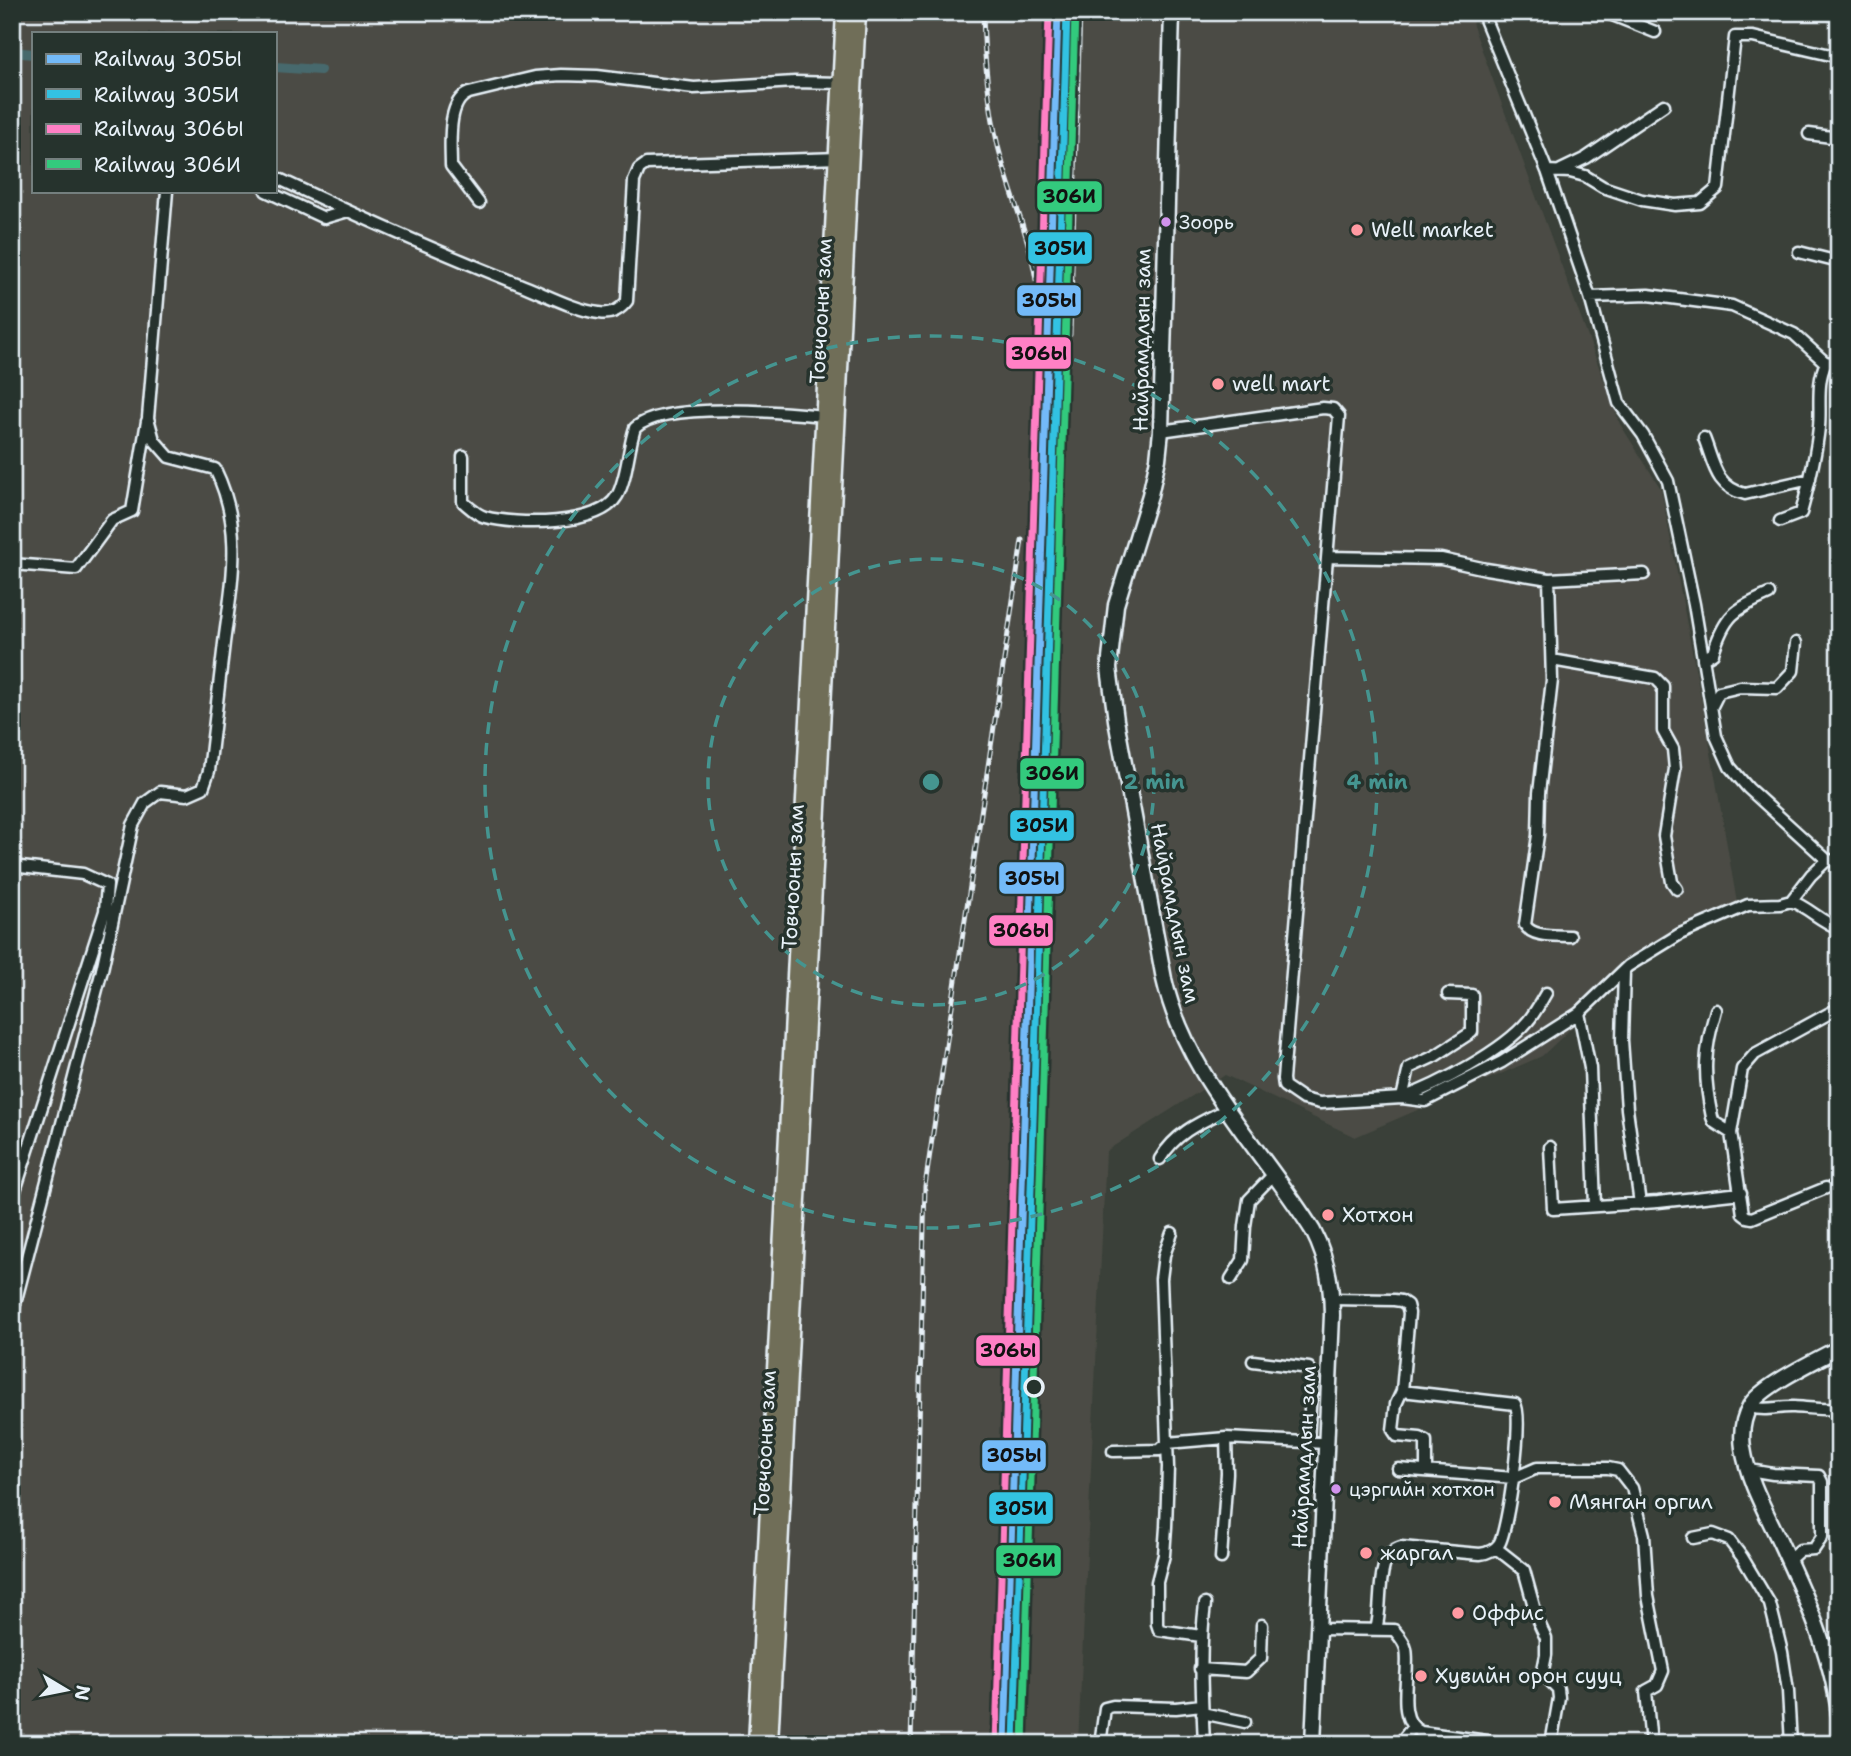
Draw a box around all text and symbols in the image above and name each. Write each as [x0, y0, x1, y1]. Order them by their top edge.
legend [32, 32, 276, 192]
text: Railway 305Ы [94, 45, 242, 73]
text: Railway 305И [94, 81, 239, 109]
text: Railway 306Ы [94, 115, 244, 143]
text: Railway 306И [94, 151, 241, 179]
line badge: 306И [1036, 180, 1103, 213]
text: 306И [1042, 184, 1096, 209]
place label: Зоорь [1179, 210, 1234, 235]
marker: Зоорь [1159, 215, 1173, 229]
place label: Well market [1371, 216, 1494, 244]
marker: Well market [1349, 222, 1365, 238]
line badge: 305И [1027, 231, 1093, 265]
text: 305И [1034, 236, 1086, 261]
street label: Товчооны зам [803, 238, 839, 384]
street label: Найрамдлын зам [1126, 248, 1158, 432]
line badge: 305Ы [1016, 284, 1082, 317]
text: 305Ы [1021, 288, 1077, 313]
line badge: 306Ы [1005, 336, 1072, 370]
text: 306Ы [1011, 341, 1067, 366]
place label: well mart [1232, 370, 1331, 398]
marker: well mart [1210, 376, 1226, 392]
line badge: 306И [1019, 757, 1085, 790]
text: 306И [1025, 761, 1079, 786]
text: 2 min [1123, 768, 1185, 796]
text: 4 min [1346, 768, 1408, 796]
centre of rings [919, 770, 943, 794]
street label: Товчооны зам [775, 804, 811, 950]
line badge: 305И [1009, 809, 1075, 842]
text: 305И [1016, 813, 1068, 838]
street label: Найрамдлын зам [1144, 820, 1206, 1006]
line badge: 305Ы [998, 861, 1065, 895]
text: 305Ы [1004, 866, 1060, 891]
line badge: 306Ы [988, 914, 1054, 947]
text: 306Ы [993, 918, 1049, 943]
place label: Хотхон [1342, 1201, 1414, 1229]
marker: Хотхон [1320, 1207, 1336, 1223]
line badge: 306Ы [975, 1334, 1041, 1367]
text: 306Ы [980, 1338, 1036, 1363]
street label: Найрамдлын зам [1285, 1365, 1323, 1549]
street label: Товчооны зам [747, 1370, 783, 1516]
unlabelled marker [1024, 1377, 1044, 1397]
line badge: 305Ы [981, 1439, 1047, 1472]
text: 305Ы [986, 1443, 1042, 1468]
place label: цэргийн хотхон [1349, 1477, 1495, 1502]
marker: цэргийн хотхон [1329, 1482, 1343, 1496]
place label: Мянган оргил [1569, 1488, 1713, 1516]
line badge: 305И [988, 1491, 1054, 1525]
marker: Мянган оргил [1547, 1494, 1563, 1510]
text: 305И [995, 1496, 1047, 1521]
place label: жаргал [1380, 1539, 1454, 1567]
line badge: 306И [995, 1544, 1062, 1577]
marker: жаргал [1358, 1545, 1374, 1561]
text: 306И [1002, 1548, 1056, 1573]
place label: Оффис [1472, 1599, 1544, 1627]
marker: Оффис [1450, 1605, 1466, 1621]
north arrow [32, 1654, 102, 1724]
place label: Хувийн орон сууц [1435, 1662, 1622, 1690]
marker: Хувийн орон сууц [1413, 1668, 1429, 1684]
text: N [69, 1683, 96, 1702]

